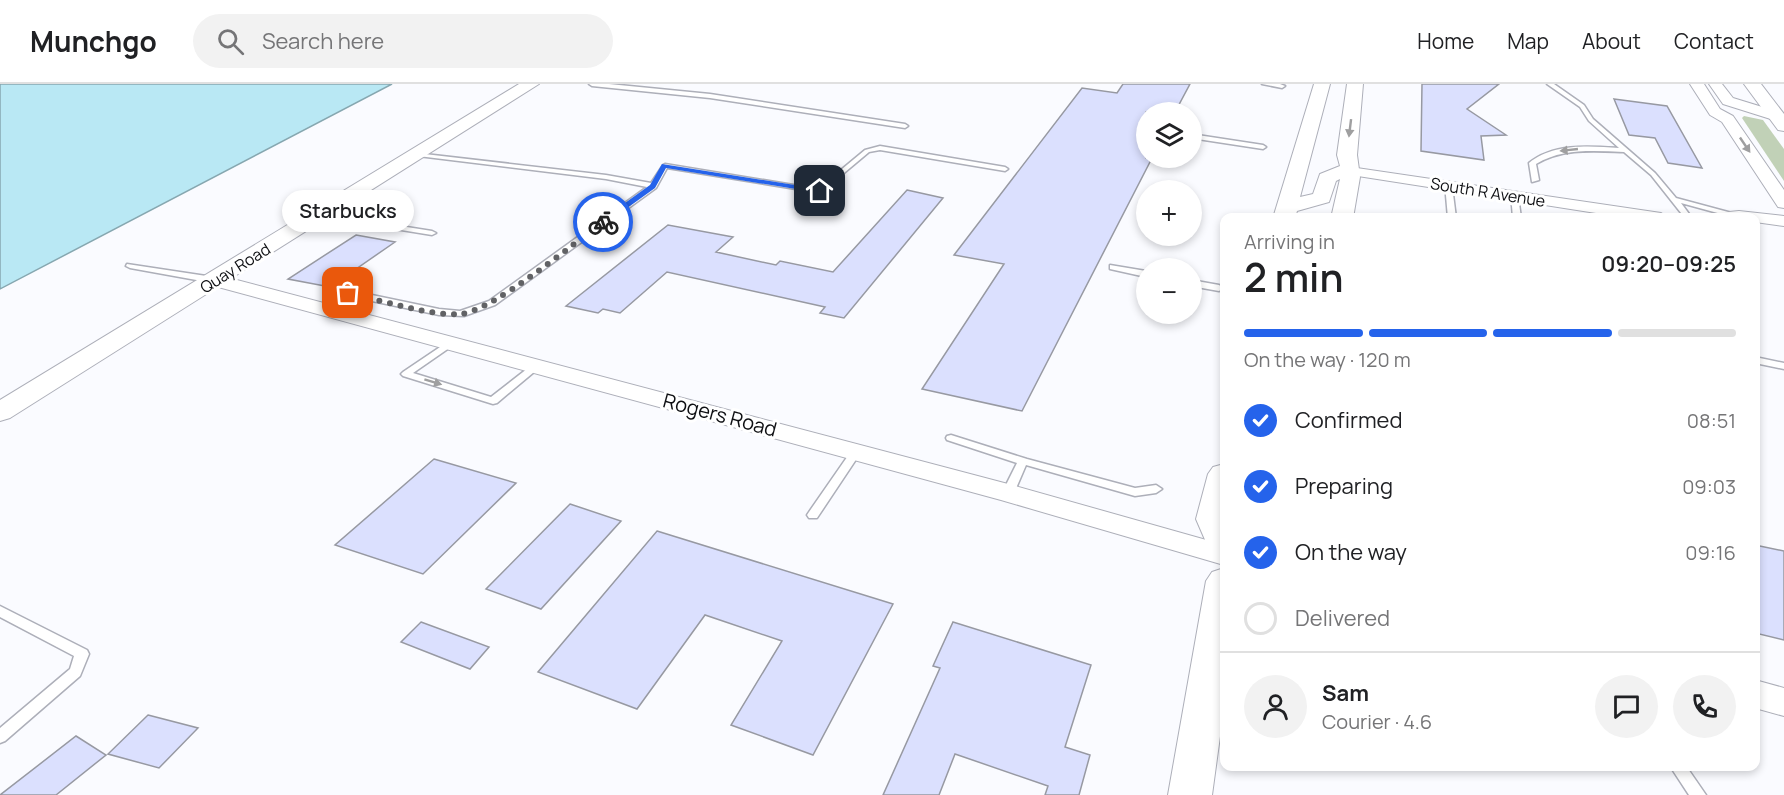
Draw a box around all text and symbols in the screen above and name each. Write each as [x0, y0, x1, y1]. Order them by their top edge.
search box [193, 14, 613, 68]
text: Munchgo [30, 22, 157, 60]
icon: search [214, 25, 247, 58]
text: Search here [262, 26, 384, 56]
text: Home [1417, 27, 1474, 55]
text: Map [1507, 27, 1549, 55]
text: About [1582, 27, 1641, 55]
text: Contact [1674, 27, 1754, 55]
map controls [1136, 102, 1202, 324]
button: layers [1136, 102, 1202, 168]
one-way arrow [1345, 118, 1355, 137]
one-way arrow [1740, 137, 1751, 153]
one-way arrow [1559, 145, 1578, 155]
pin [794, 165, 845, 216]
street label: South R Avenue [1429, 172, 1547, 212]
icon: home [803, 174, 836, 207]
button: + [1136, 180, 1202, 246]
callout: Starbucks [282, 191, 414, 233]
courier [573, 192, 633, 252]
text: Starbucks [299, 197, 397, 224]
icon: bike [587, 206, 620, 239]
text: Arriving in [1244, 228, 1335, 255]
street label: Quay Road [196, 238, 274, 298]
text: 09:20–09:25 [1601, 249, 1736, 279]
text: 2 min [1244, 250, 1343, 304]
button: − [1136, 258, 1202, 324]
pin [322, 267, 373, 318]
icon: bag [331, 276, 364, 309]
text: On the way · 120 m [1244, 346, 1411, 373]
one-way arrow [424, 378, 442, 388]
street label: Rogers Road [660, 386, 780, 443]
icon: check [1244, 404, 1277, 437]
text: Confirmed [1295, 405, 1403, 435]
text: 08:51 [1687, 407, 1736, 434]
icon: check [1244, 470, 1277, 503]
text: Preparing [1295, 471, 1393, 501]
text: 09:03 [1682, 473, 1736, 500]
icon: check [1244, 536, 1277, 569]
text: On the way [1295, 537, 1407, 567]
text: 09:16 [1685, 539, 1736, 566]
text: Delivered [1295, 603, 1390, 633]
button: person [1244, 675, 1307, 738]
button: chat [1595, 675, 1658, 738]
button: phone [1673, 675, 1736, 738]
text: Sam [1322, 678, 1369, 708]
text: Courier · 4.6 [1322, 708, 1432, 735]

